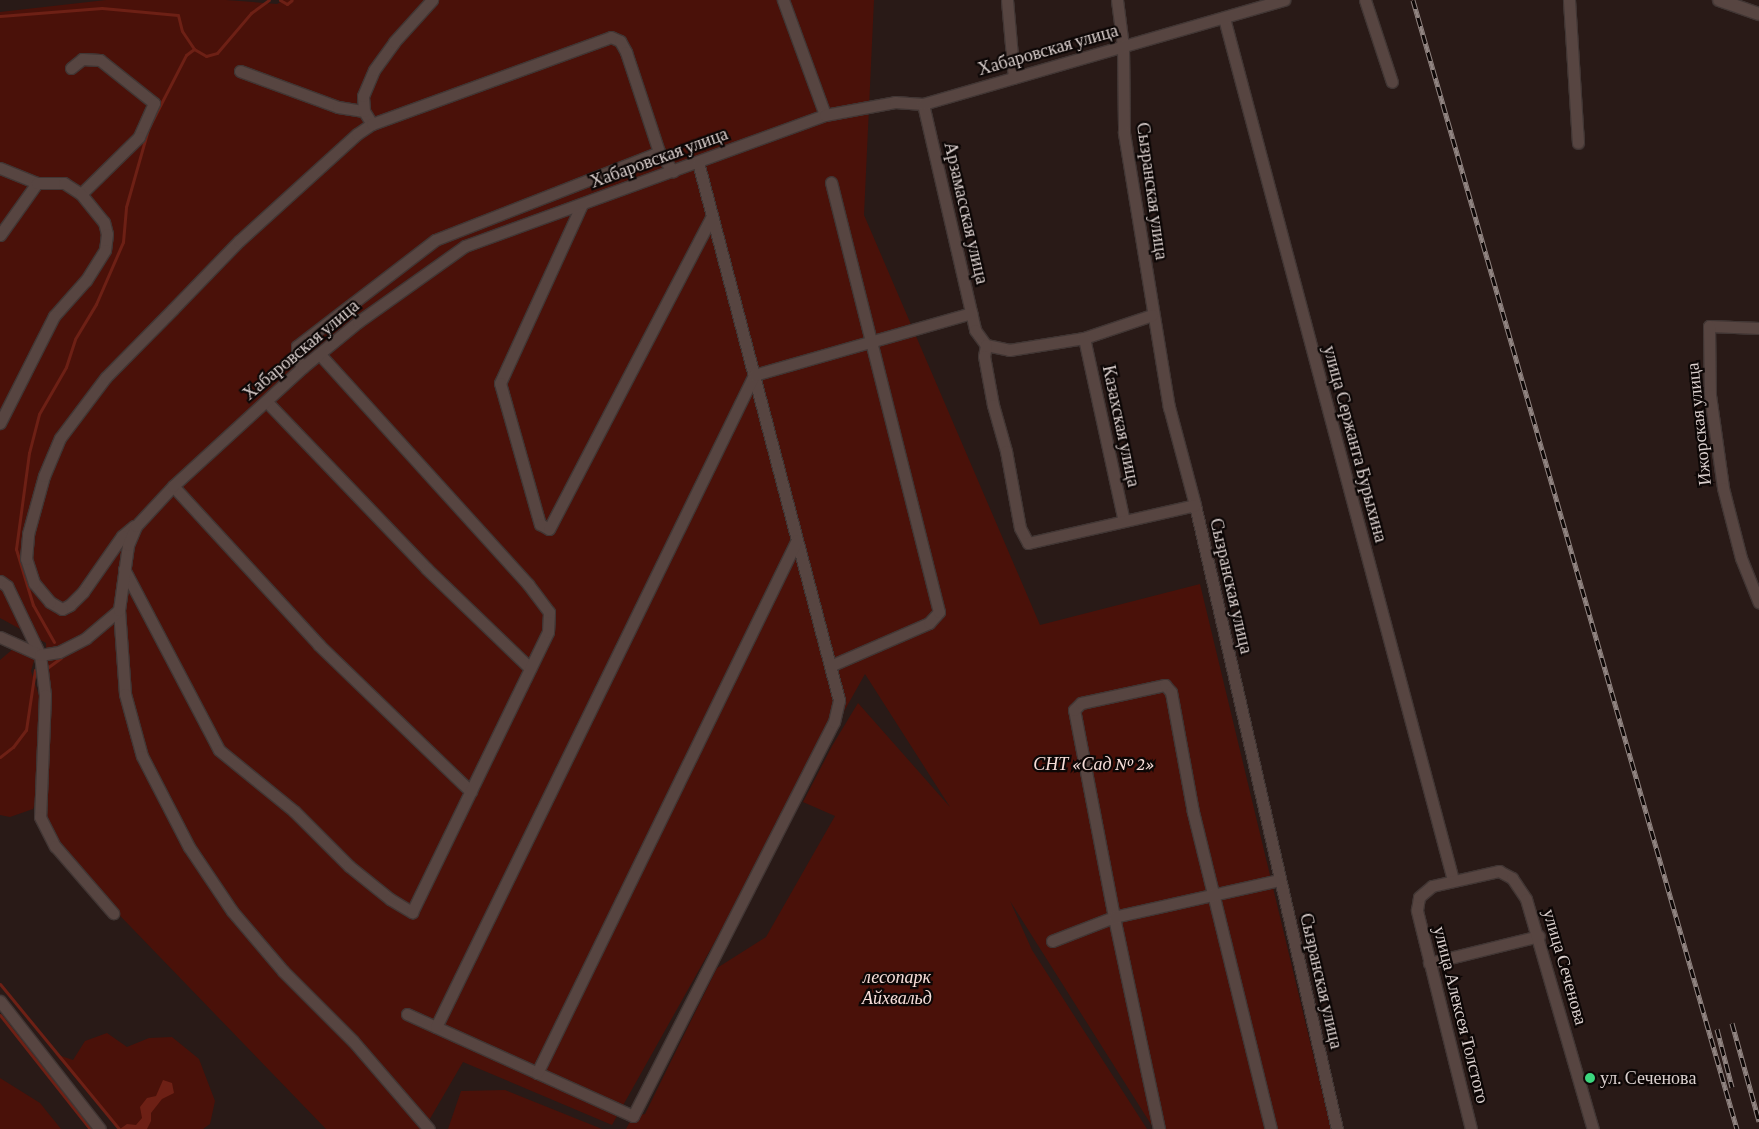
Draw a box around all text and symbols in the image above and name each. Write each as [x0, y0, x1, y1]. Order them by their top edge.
street label: Хабаровская улица [975, 20, 1121, 80]
street label: Сызранская улица [1132, 121, 1172, 261]
street label: Хабаровская улица [587, 123, 731, 193]
street label: Арзамасская улица [939, 140, 993, 286]
street label: Хабаровская улица [238, 295, 364, 405]
street label: улица Сержанта Бурыхина [1318, 343, 1392, 545]
street label: Ижорская улица [1682, 361, 1716, 487]
street label: Казахская улица [1098, 363, 1144, 489]
street label: Сызранская улица [1205, 516, 1257, 656]
park label: СНТ «Сад № 2» [1033, 753, 1155, 775]
street label: улица Сеченова [1538, 907, 1592, 1027]
street label: Сызранская улица [1295, 911, 1347, 1051]
street label: улица Алексея Толстого [1429, 924, 1493, 1106]
park label: лесопарк Айхвальд [862, 967, 932, 1010]
place label: ул. Сеченова [1600, 1067, 1696, 1089]
marker: ул. Сеченова [1584, 1072, 1596, 1084]

